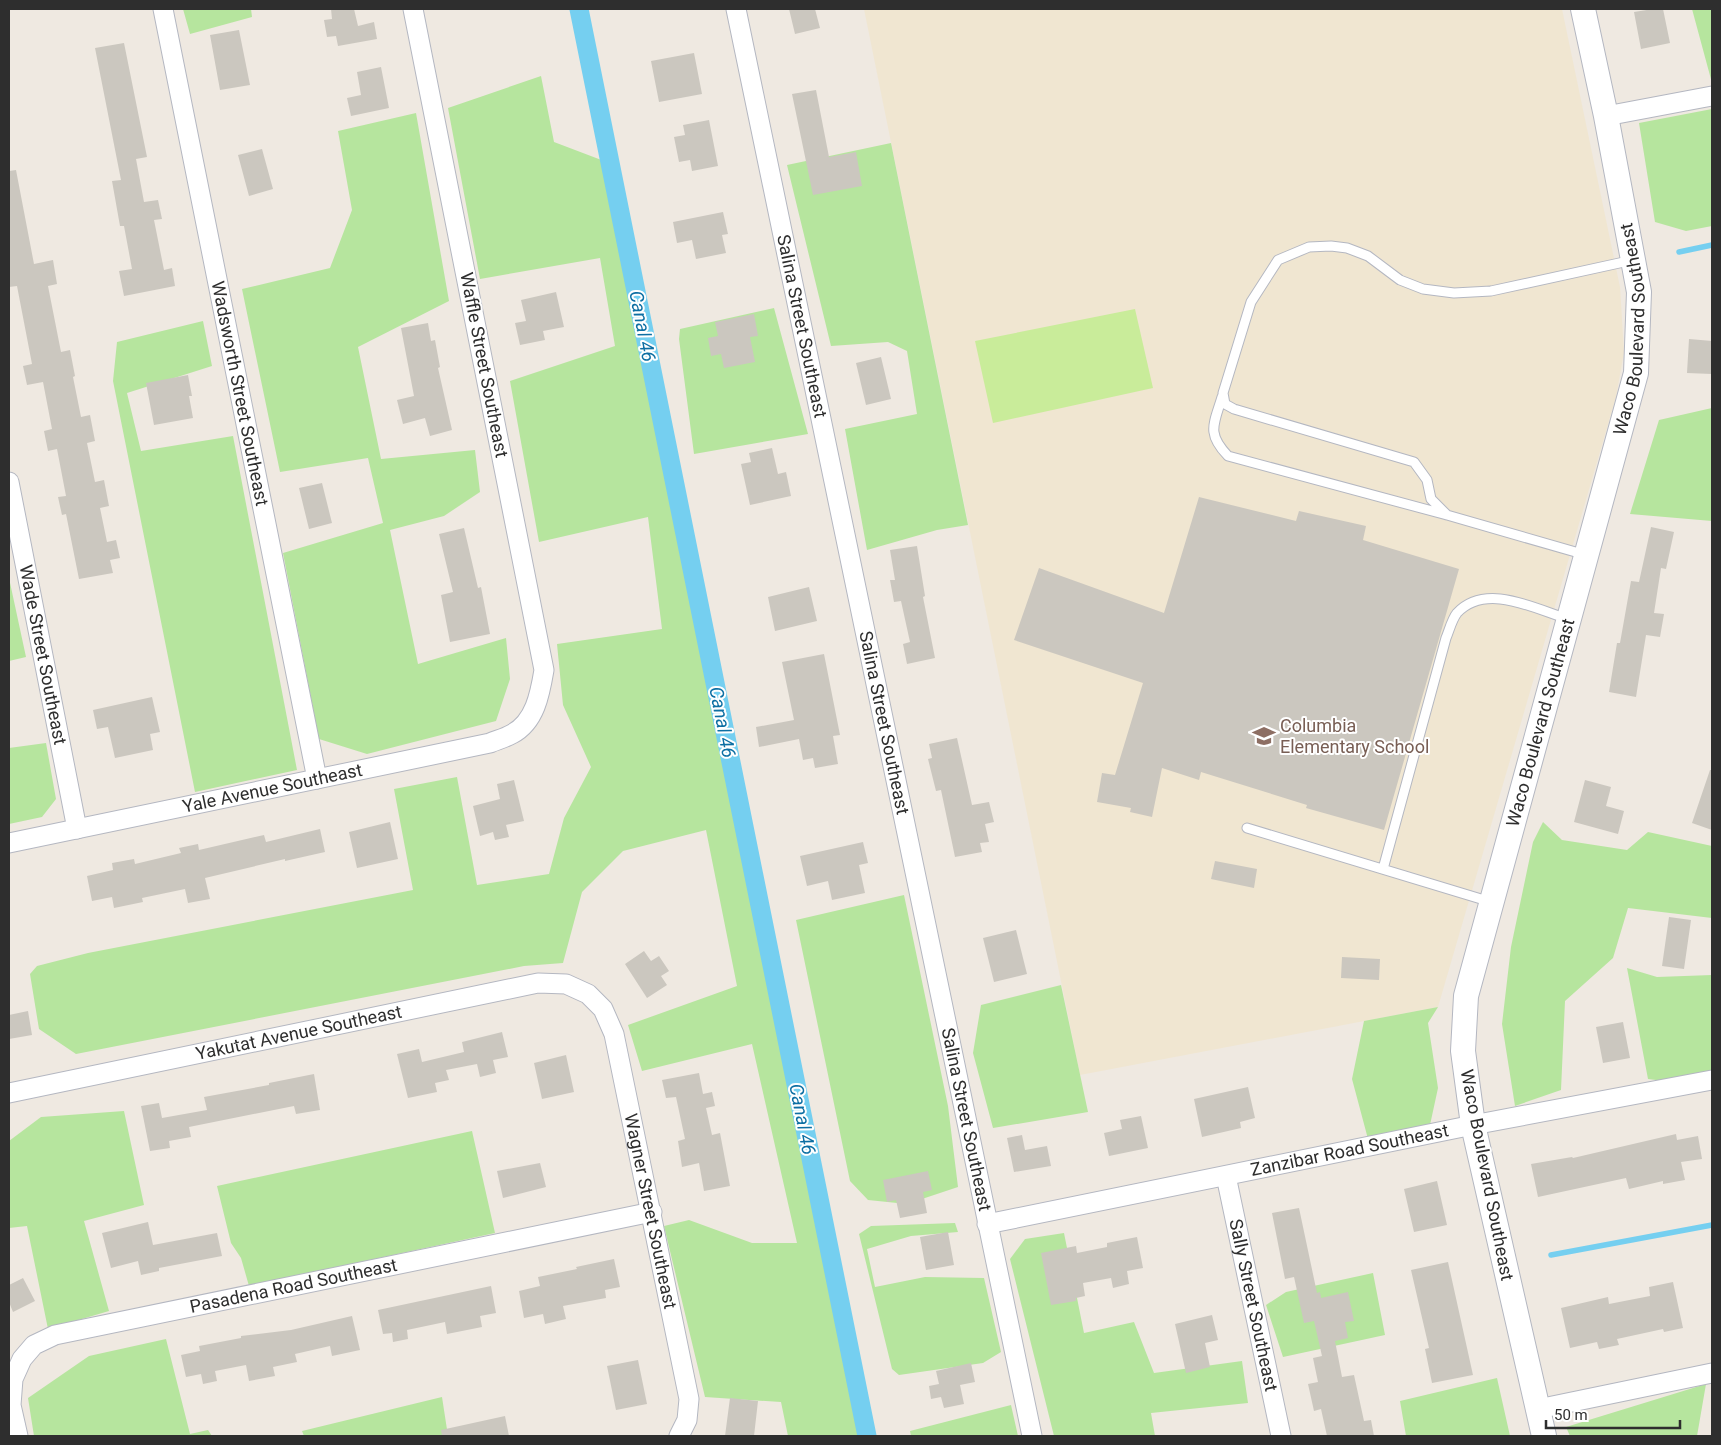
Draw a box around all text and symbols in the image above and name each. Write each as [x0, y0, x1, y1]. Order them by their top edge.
street label: Waco Boulevard Southeast [1609, 221, 1649, 437]
street label: Salina Street Southeast [773, 233, 832, 420]
street label: Waffle Street Southeast [456, 271, 513, 459]
street label: Wadsworth Street Southeast [208, 279, 273, 508]
water label: Canal 46 [624, 289, 661, 364]
street label: Wade Street Southeast [15, 563, 71, 746]
street label: Waco Boulevard Southeast [1502, 616, 1579, 829]
street label: Salina Street Southeast [855, 629, 914, 816]
water label: Canal 46 [704, 685, 741, 760]
place label: Columbia Elementary School [1280, 715, 1429, 757]
school or university icon: Columbia Elementary School [1251, 723, 1277, 749]
street label: Yale Avenue Southeast [181, 759, 364, 817]
street label: Yakutat Avenue Southeast [194, 1001, 404, 1064]
street label: Salina Street Southeast [938, 1026, 996, 1213]
street label: Waco Boulevard Southeast [1457, 1067, 1518, 1283]
water label: Canal 46 [784, 1082, 821, 1157]
street label: Wagner Street Southeast [621, 1112, 681, 1311]
street label: Zanzibar Road Southeast [1249, 1119, 1450, 1180]
street label: Sally Street Southeast [1225, 1217, 1282, 1393]
street label: Pasadena Road Southeast [188, 1254, 399, 1317]
scale bar [1546, 1398, 1680, 1430]
text: 50 m [1554, 1406, 1588, 1424]

